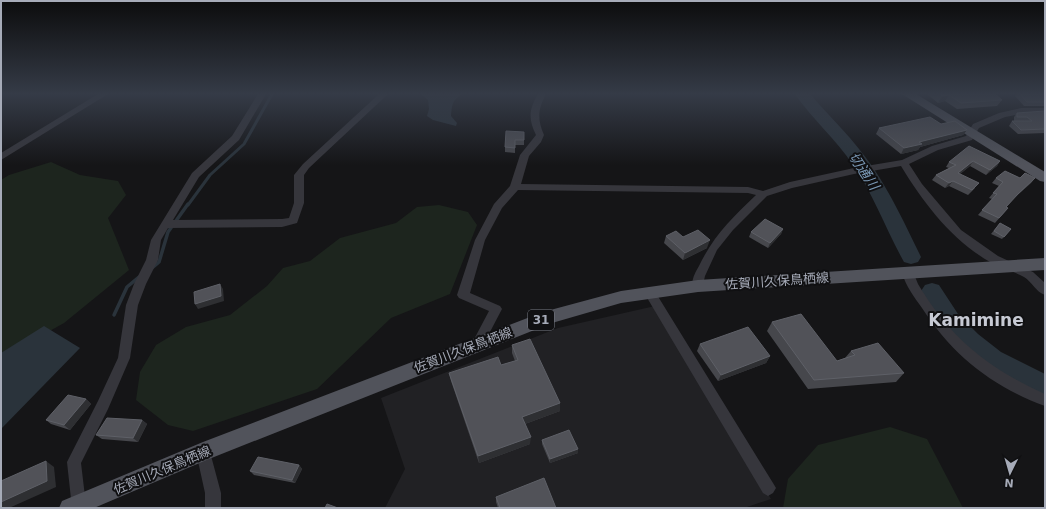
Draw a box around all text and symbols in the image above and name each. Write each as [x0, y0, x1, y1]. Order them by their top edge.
water label: 切通川 [846, 149, 883, 195]
street label: 佐賀川久保鳥栖線 [725, 270, 829, 292]
road number: 31 [528, 310, 554, 330]
district label: Kamimine [928, 310, 1024, 330]
street label: 佐賀川久保鳥栖線 [412, 324, 514, 376]
street label: 佐賀川久保鳥栖線 [111, 443, 213, 497]
north arrow [990, 453, 1030, 493]
text: N [1004, 476, 1014, 489]

